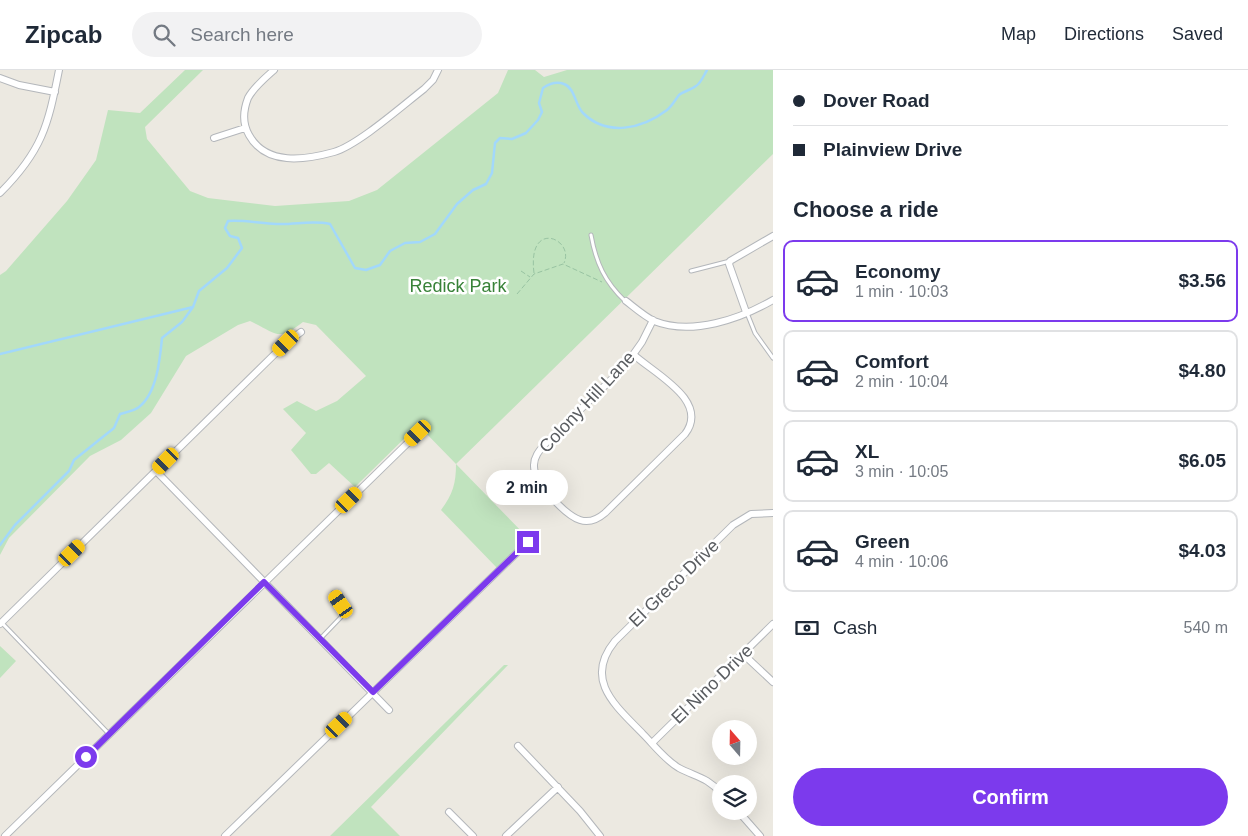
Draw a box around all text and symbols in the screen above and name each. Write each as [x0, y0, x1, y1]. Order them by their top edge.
search box [132, 12, 482, 57]
text: Zipcab [25, 21, 102, 48]
icon: search [150, 21, 178, 49]
text: Search here [190, 24, 294, 45]
text: Map [1001, 24, 1036, 44]
text: Directions [1064, 24, 1144, 44]
text: Saved [1172, 24, 1223, 44]
text: Dover Road [823, 90, 930, 111]
text: Plainview Drive [823, 139, 962, 160]
text: Choose a ride [793, 197, 938, 222]
icon: car [795, 259, 840, 304]
text: Economy [855, 261, 941, 282]
text: $3.56 [1178, 270, 1226, 291]
park label: Redick Park [409, 276, 508, 296]
text: 1 min · 10:03 [855, 283, 948, 300]
car [270, 327, 301, 359]
street label: Colony Hill Lane [535, 347, 639, 457]
icon: car [795, 349, 840, 394]
text: Comfort [855, 351, 929, 372]
text: $4.80 [1178, 360, 1226, 381]
text: 2 min · 10:04 [855, 373, 948, 390]
car [401, 417, 434, 449]
icon: car [795, 439, 840, 484]
text: XL [855, 441, 879, 462]
car [150, 445, 181, 477]
text: $6.05 [1178, 450, 1226, 471]
text: 3 min · 10:05 [855, 463, 948, 480]
callout: 2 min [487, 470, 569, 504]
text: 2 min [506, 479, 548, 496]
car [332, 484, 365, 516]
icon: car [795, 529, 840, 574]
route end [517, 531, 539, 553]
text: Green [855, 531, 910, 552]
street label: El Greco Drive [625, 535, 723, 631]
car [56, 537, 87, 569]
text: $4.03 [1178, 540, 1226, 561]
text: 4 min · 10:06 [855, 553, 948, 570]
car [326, 587, 355, 621]
icon: cash [793, 614, 821, 642]
text: Cash [833, 617, 877, 638]
text: 540 m [1184, 619, 1228, 636]
street label: El Nino Drive [667, 640, 757, 728]
car [322, 709, 355, 741]
north arrow [712, 720, 758, 765]
map controls [712, 720, 757, 820]
route start [75, 746, 97, 768]
button: Confirm [793, 768, 1228, 826]
button: layers [712, 775, 757, 820]

